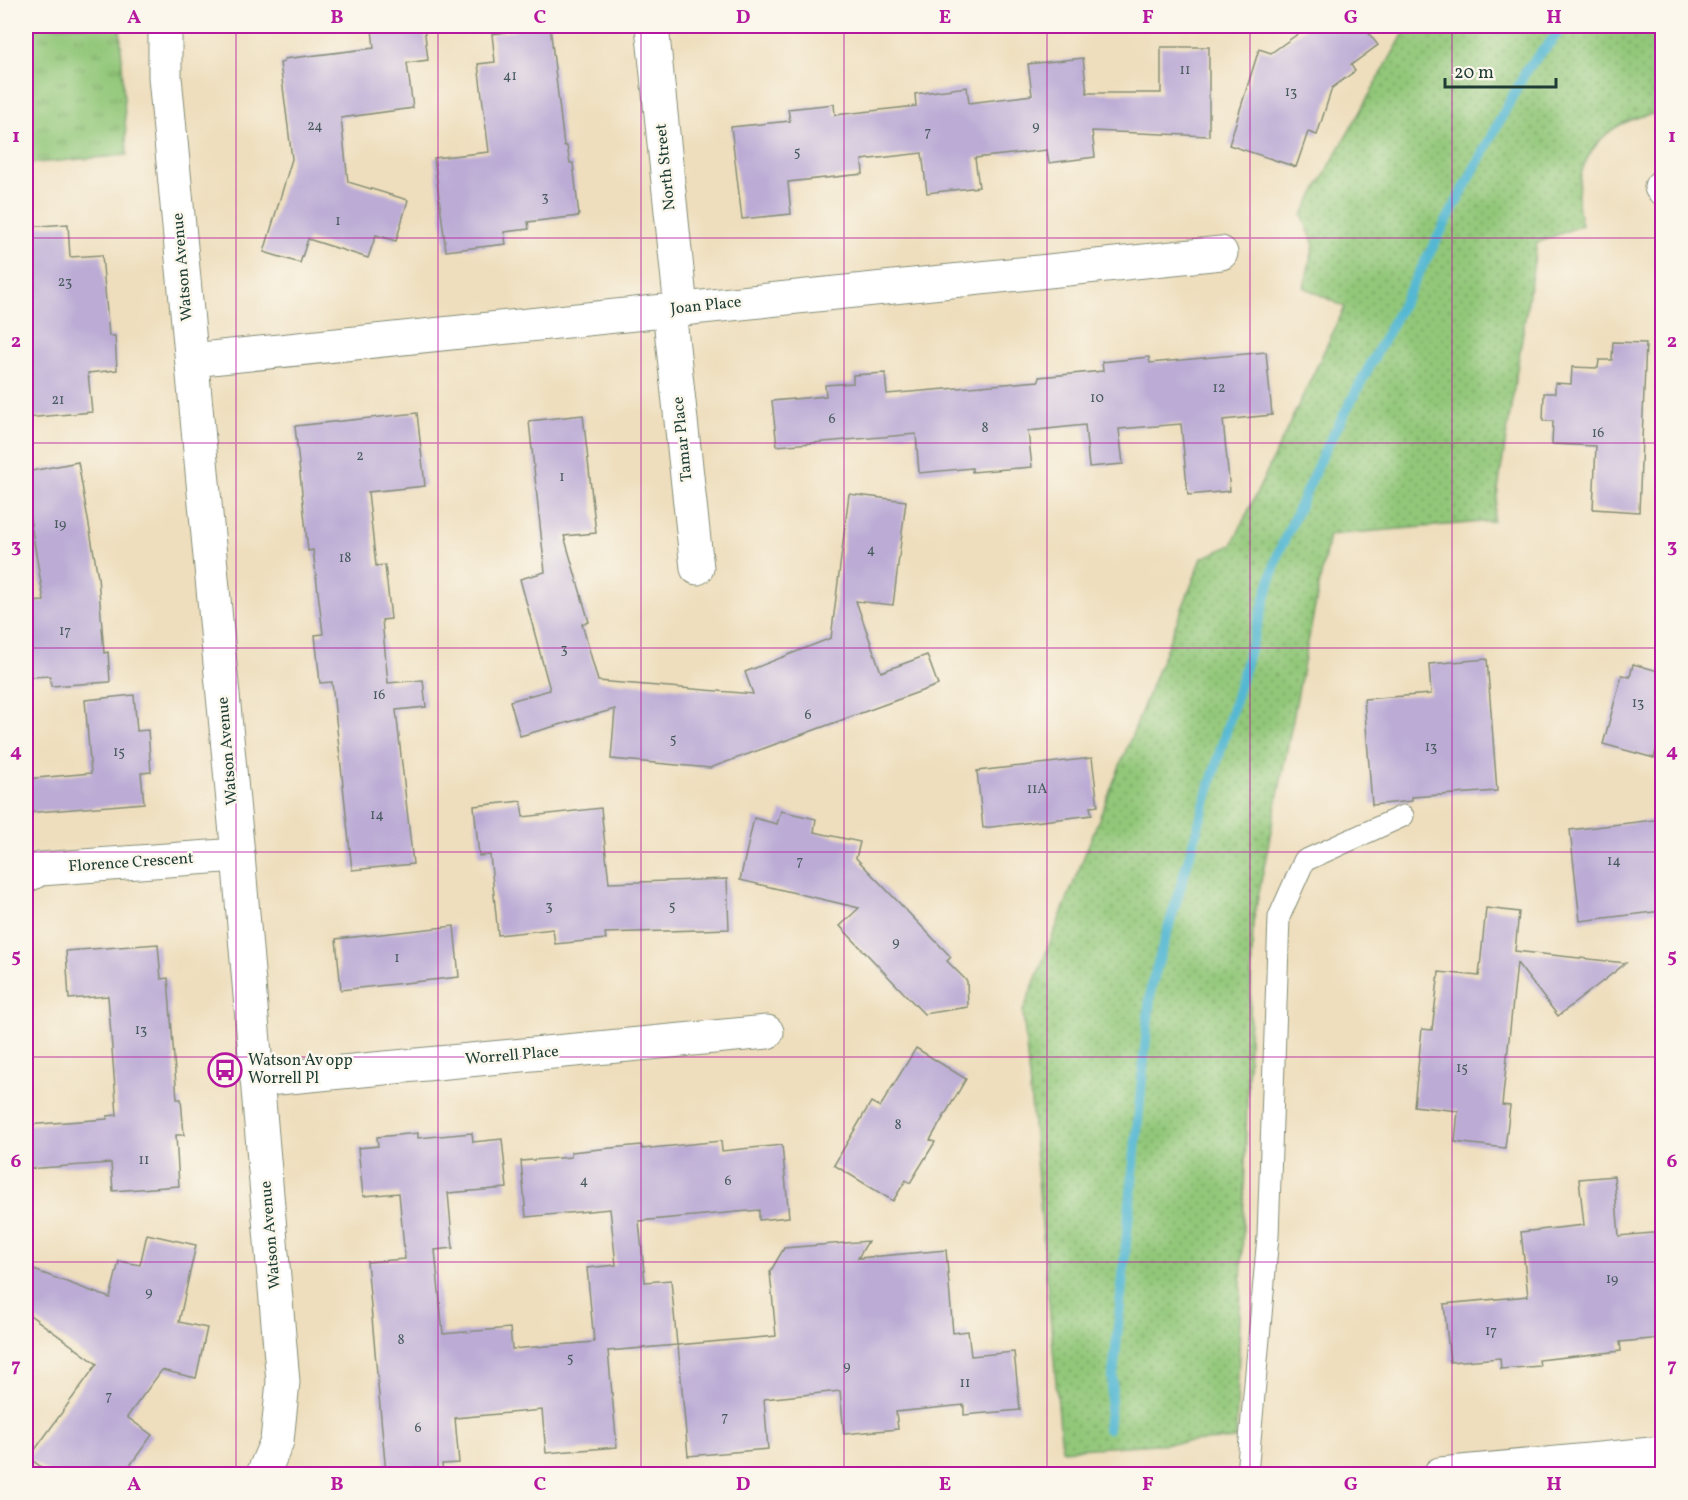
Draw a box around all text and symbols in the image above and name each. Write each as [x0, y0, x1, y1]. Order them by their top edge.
text: A [127, 4, 141, 32]
text: B [330, 4, 344, 32]
text: C [534, 4, 547, 32]
text: D [736, 4, 750, 32]
text: E [939, 4, 951, 32]
text: F [1142, 4, 1154, 32]
text: G [1344, 4, 1358, 32]
text: H [1546, 4, 1562, 32]
scale bar [1445, 51, 1556, 89]
house number: 11 [1180, 61, 1190, 80]
text: 20 m [1454, 61, 1494, 86]
house number: 41 [503, 67, 517, 86]
house number: 13 [1285, 83, 1297, 102]
house number: 24 [307, 117, 323, 136]
house number: 9 [1032, 117, 1040, 136]
street label: North Street [650, 122, 682, 212]
text: 1 [12, 123, 20, 151]
house number: 7 [925, 123, 932, 142]
text: 1 [1668, 123, 1676, 151]
house number: 5 [794, 143, 800, 162]
house number: 3 [541, 188, 549, 207]
street label: Watson Avenue [167, 212, 199, 322]
house number: 1 [335, 212, 341, 231]
house number: 23 [58, 273, 72, 292]
street label: Joan Place [669, 291, 743, 321]
text: 2 [11, 328, 21, 356]
text: 2 [1667, 328, 1677, 356]
house number: 12 [1213, 379, 1225, 398]
house number: 10 [1090, 389, 1104, 408]
house number: 21 [52, 391, 64, 410]
street label: Tamar Place [668, 395, 698, 483]
house number: 6 [828, 410, 836, 429]
house number: 8 [981, 419, 989, 438]
house number: 16 [1592, 424, 1604, 443]
house number: 2 [356, 447, 364, 466]
house number: 1 [559, 468, 565, 487]
house number: 19 [54, 515, 66, 534]
text: 3 [11, 533, 21, 561]
text: 3 [1667, 533, 1677, 561]
house number: 4 [867, 541, 875, 560]
house number: 18 [339, 549, 351, 568]
house number: 17 [59, 622, 71, 641]
house number: 3 [560, 640, 568, 659]
house number: 16 [373, 686, 385, 705]
house number: 13 [1632, 694, 1644, 713]
street label: Watson Avenue [212, 696, 244, 806]
house number: 6 [804, 706, 812, 725]
house number: 5 [670, 730, 676, 749]
text: 4 [10, 738, 22, 766]
house number: 13 [1425, 738, 1437, 757]
text: 4 [1666, 738, 1678, 766]
house number: 15 [113, 743, 125, 762]
house number: 11A [1027, 780, 1047, 799]
house number: 14 [370, 806, 384, 825]
street label: Florence Crescent [68, 848, 195, 878]
house number: 7 [797, 852, 804, 871]
house number: 14 [1607, 852, 1621, 871]
house number: 3 [545, 897, 553, 916]
house number: 5 [669, 897, 675, 916]
house number: 9 [892, 933, 900, 952]
text: 5 [11, 943, 21, 971]
text: 5 [1667, 943, 1677, 971]
house number: 1 [394, 949, 400, 968]
house number: 13 [135, 1021, 147, 1040]
street label: Worrell Place [464, 1041, 560, 1071]
place label: Watson Av opp Worrell Pl [248, 1050, 353, 1090]
bus stop icon: Watson Av opp Worrell Pl [207, 1052, 243, 1088]
house number: 15 [1456, 1059, 1468, 1078]
house number: 8 [894, 1116, 902, 1135]
text: 6 [11, 1148, 22, 1176]
text: 6 [1667, 1148, 1678, 1176]
house number: 11 [139, 1151, 149, 1170]
house number: 4 [580, 1172, 588, 1191]
house number: 6 [724, 1172, 732, 1191]
street label: Watson Avenue [255, 1180, 287, 1290]
house number: 19 [1606, 1270, 1618, 1289]
house number: 9 [145, 1283, 153, 1302]
house number: 17 [1485, 1322, 1497, 1341]
house number: 8 [397, 1331, 405, 1350]
house number: 5 [567, 1349, 573, 1368]
text: 7 [11, 1352, 21, 1380]
text: 7 [1667, 1352, 1677, 1380]
house number: 9 [843, 1357, 851, 1376]
house number: 11 [960, 1374, 970, 1393]
house number: 7 [106, 1387, 113, 1406]
house number: 7 [722, 1408, 729, 1427]
house number: 6 [414, 1419, 422, 1438]
text: A [127, 1471, 141, 1499]
text: B [330, 1471, 344, 1499]
text: C [534, 1471, 547, 1499]
text: D [736, 1471, 750, 1499]
text: E [939, 1471, 951, 1499]
text: F [1142, 1471, 1154, 1499]
text: G [1344, 1471, 1358, 1499]
text: H [1546, 1471, 1562, 1499]

